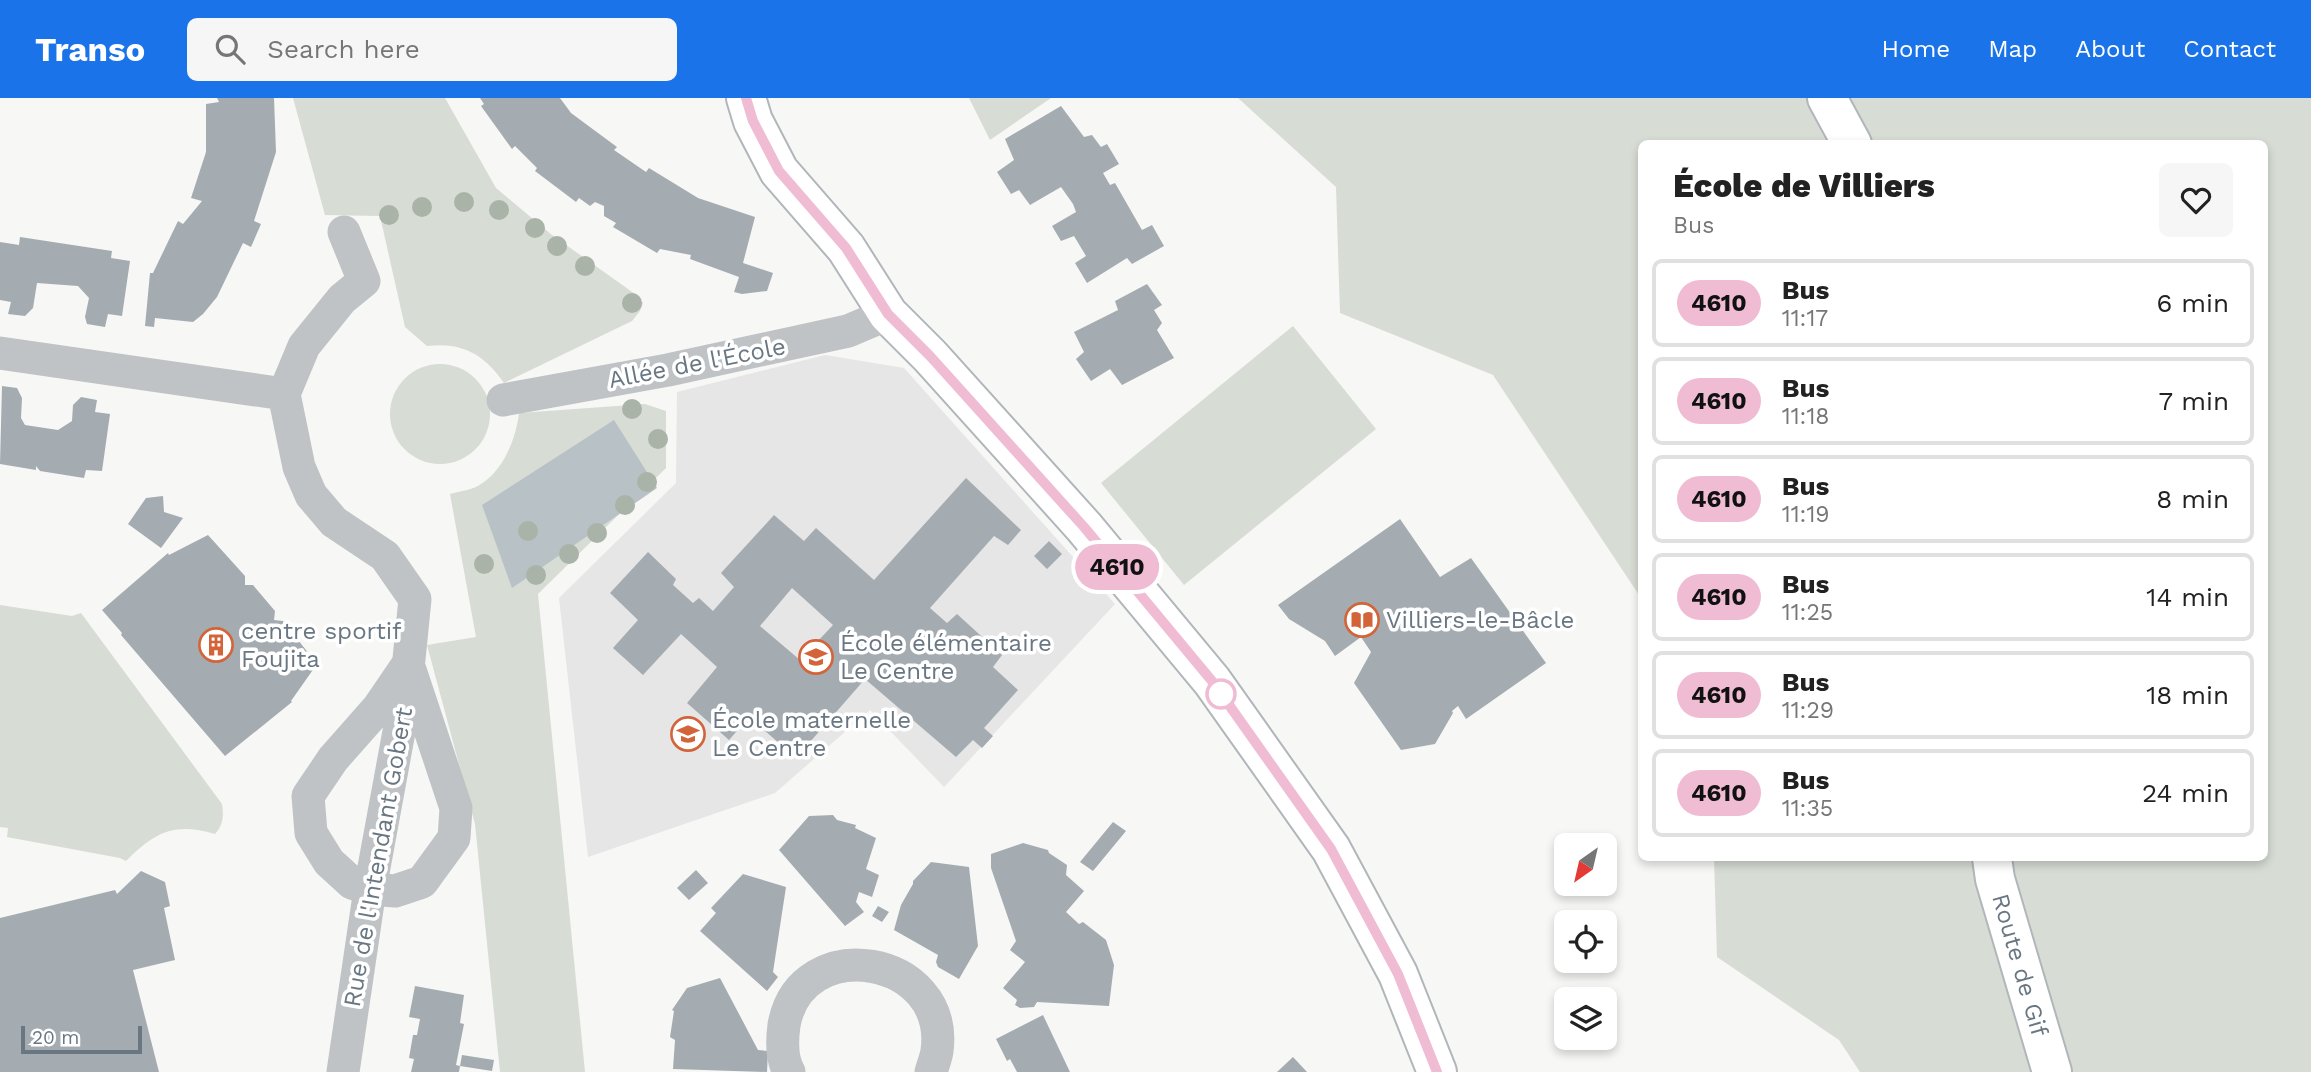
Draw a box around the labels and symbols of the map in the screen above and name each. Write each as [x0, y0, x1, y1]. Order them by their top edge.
street label: Allée de l'École [606, 332, 788, 394]
line badge: 4610 [1068, 544, 1166, 590]
library icon: Villiers-le-Bâcle [1343, 601, 1381, 639]
place label: Villiers-le-Bâcle [1386, 606, 1574, 634]
place label: centre sportif Foujita [241, 617, 402, 673]
building icon: centre sportif Foujita [197, 626, 235, 664]
place label: École élémentaire Le Centre [840, 629, 1052, 685]
school or university icon: École élémentaire Le Centre [797, 638, 835, 676]
unlabelled marker [1206, 679, 1236, 709]
street label: Rue de l'Intendant Gobert [338, 705, 418, 1009]
place label: École maternelle Le Centre [712, 706, 911, 762]
school or university icon: École maternelle Le Centre [669, 715, 707, 753]
north arrow [1554, 833, 1617, 896]
street label: Route de Gif [1986, 890, 2054, 1040]
scale bar [21, 1023, 142, 1055]

